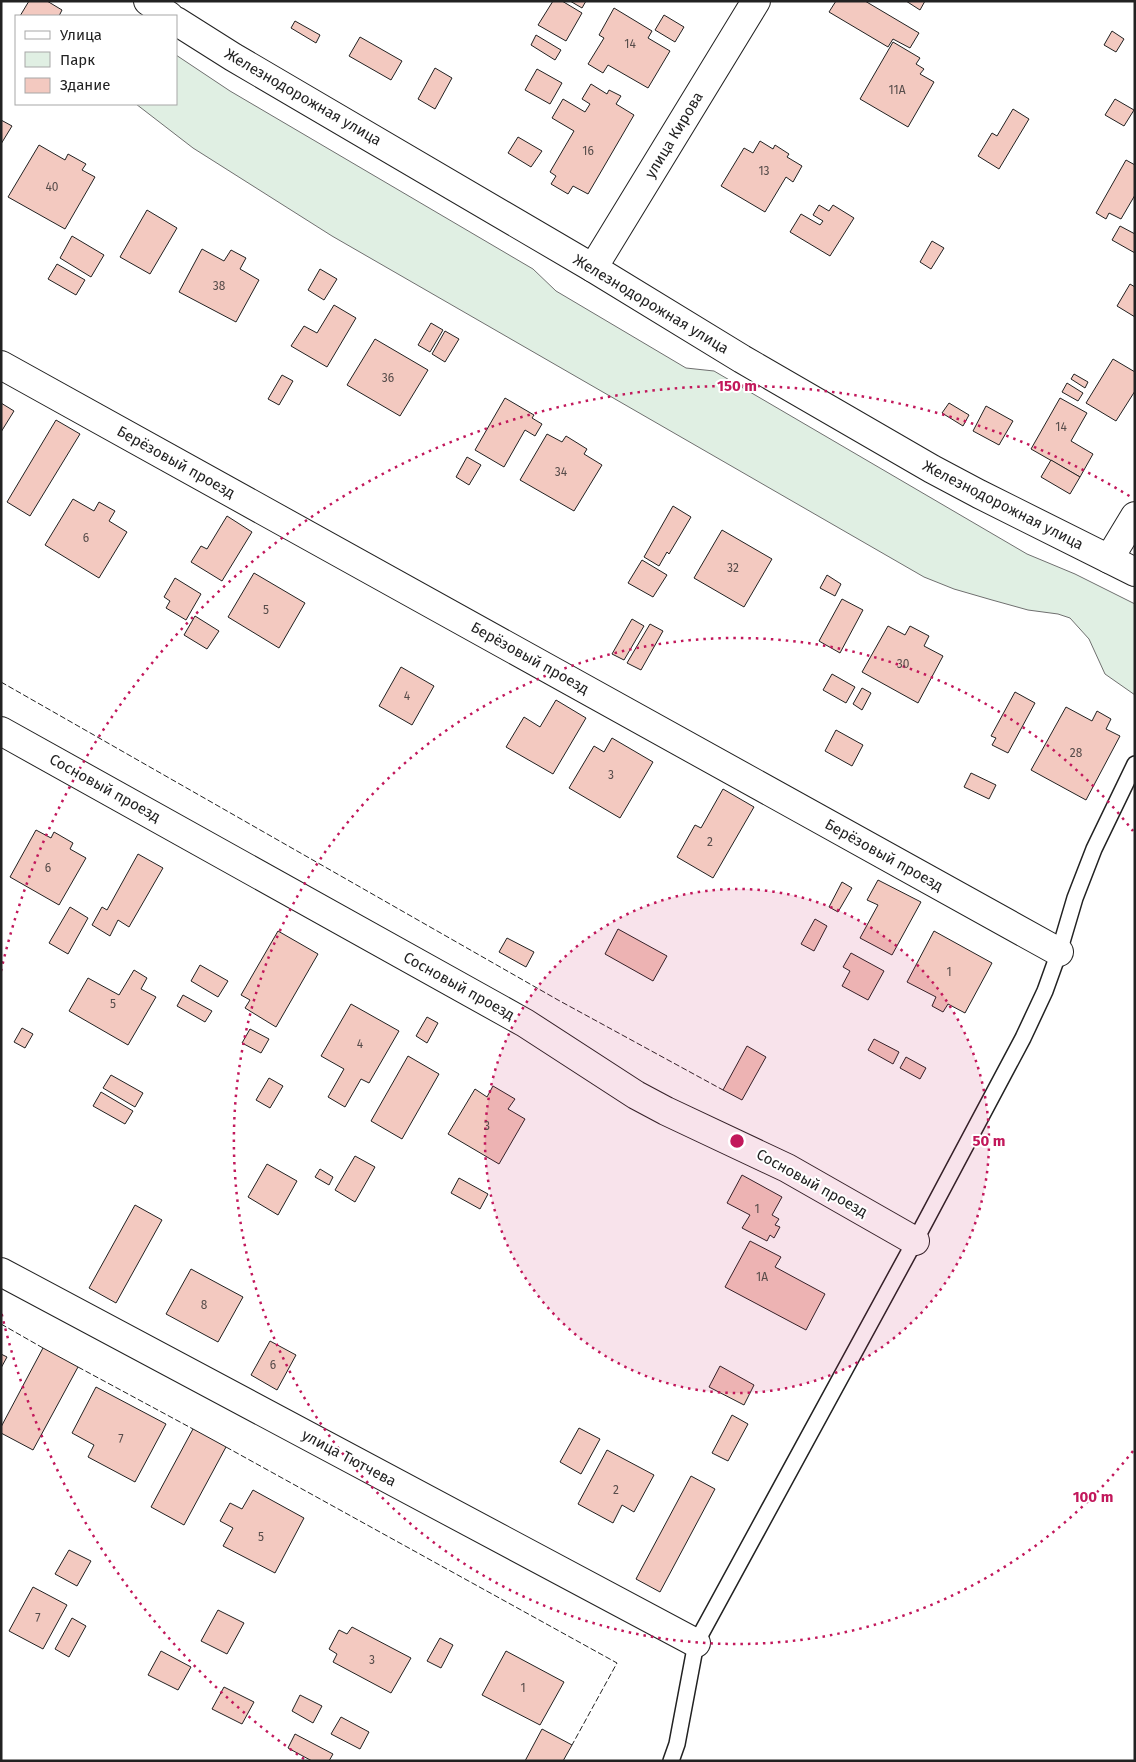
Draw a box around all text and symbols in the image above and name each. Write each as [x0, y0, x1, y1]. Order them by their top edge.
legend [15, 15, 178, 105]
text: Улица [60, 26, 102, 44]
house number: 14 [624, 37, 636, 51]
street label: Железнодорожная улица [221, 45, 385, 149]
text: Парк [60, 51, 95, 69]
text: Здание [60, 76, 110, 94]
house number: 11А [888, 83, 906, 97]
street label: улица Кирова [641, 88, 707, 182]
house number: 16 [582, 144, 594, 158]
house number: 13 [758, 164, 770, 178]
house number: 40 [45, 180, 59, 194]
street label: Железнодорожная улица [570, 250, 732, 358]
house number: 38 [213, 279, 226, 293]
house number: 36 [382, 371, 394, 385]
text: 150 m [717, 377, 757, 395]
house number: 14 [1055, 420, 1067, 434]
street label: Берёзовый проезд [114, 422, 238, 502]
street label: Железнодорожная улица [920, 457, 1086, 553]
house number: 34 [555, 465, 568, 479]
house number: 6 [83, 531, 89, 545]
house number: 32 [727, 561, 739, 575]
house number: 5 [263, 603, 269, 617]
street label: Берёзовый проезд [468, 618, 592, 698]
house number: 30 [897, 657, 910, 671]
house number: 4 [404, 689, 411, 703]
house number: 28 [1070, 746, 1083, 760]
street label: Сосновый проезд [46, 750, 164, 826]
house number: 3 [608, 768, 614, 782]
street label: Берёзовый проезд [822, 815, 946, 895]
house number: 2 [707, 835, 713, 849]
house number: 6 [45, 861, 51, 875]
street label: Сосновый проезд [400, 948, 518, 1024]
house number: 1 [946, 965, 952, 979]
house number: 5 [110, 997, 116, 1011]
house number: 4 [357, 1037, 364, 1051]
house number: 3 [484, 1119, 490, 1133]
centre of rings [728, 1132, 746, 1150]
text: 50 m [972, 1132, 1006, 1150]
street label: Сосновый проезд [753, 1145, 871, 1221]
house number: 1 [754, 1202, 760, 1216]
house number: 1А [756, 1270, 768, 1284]
house number: 8 [201, 1298, 208, 1312]
house number: 6 [270, 1358, 276, 1372]
street label: улица Тютчева [299, 1426, 399, 1490]
house number: 7 [118, 1432, 124, 1446]
house number: 2 [613, 1483, 619, 1497]
text: 100 m [1073, 1488, 1113, 1506]
house number: 5 [258, 1530, 264, 1544]
house number: 7 [35, 1611, 41, 1625]
house number: 3 [369, 1653, 375, 1667]
house number: 1 [520, 1681, 526, 1695]

